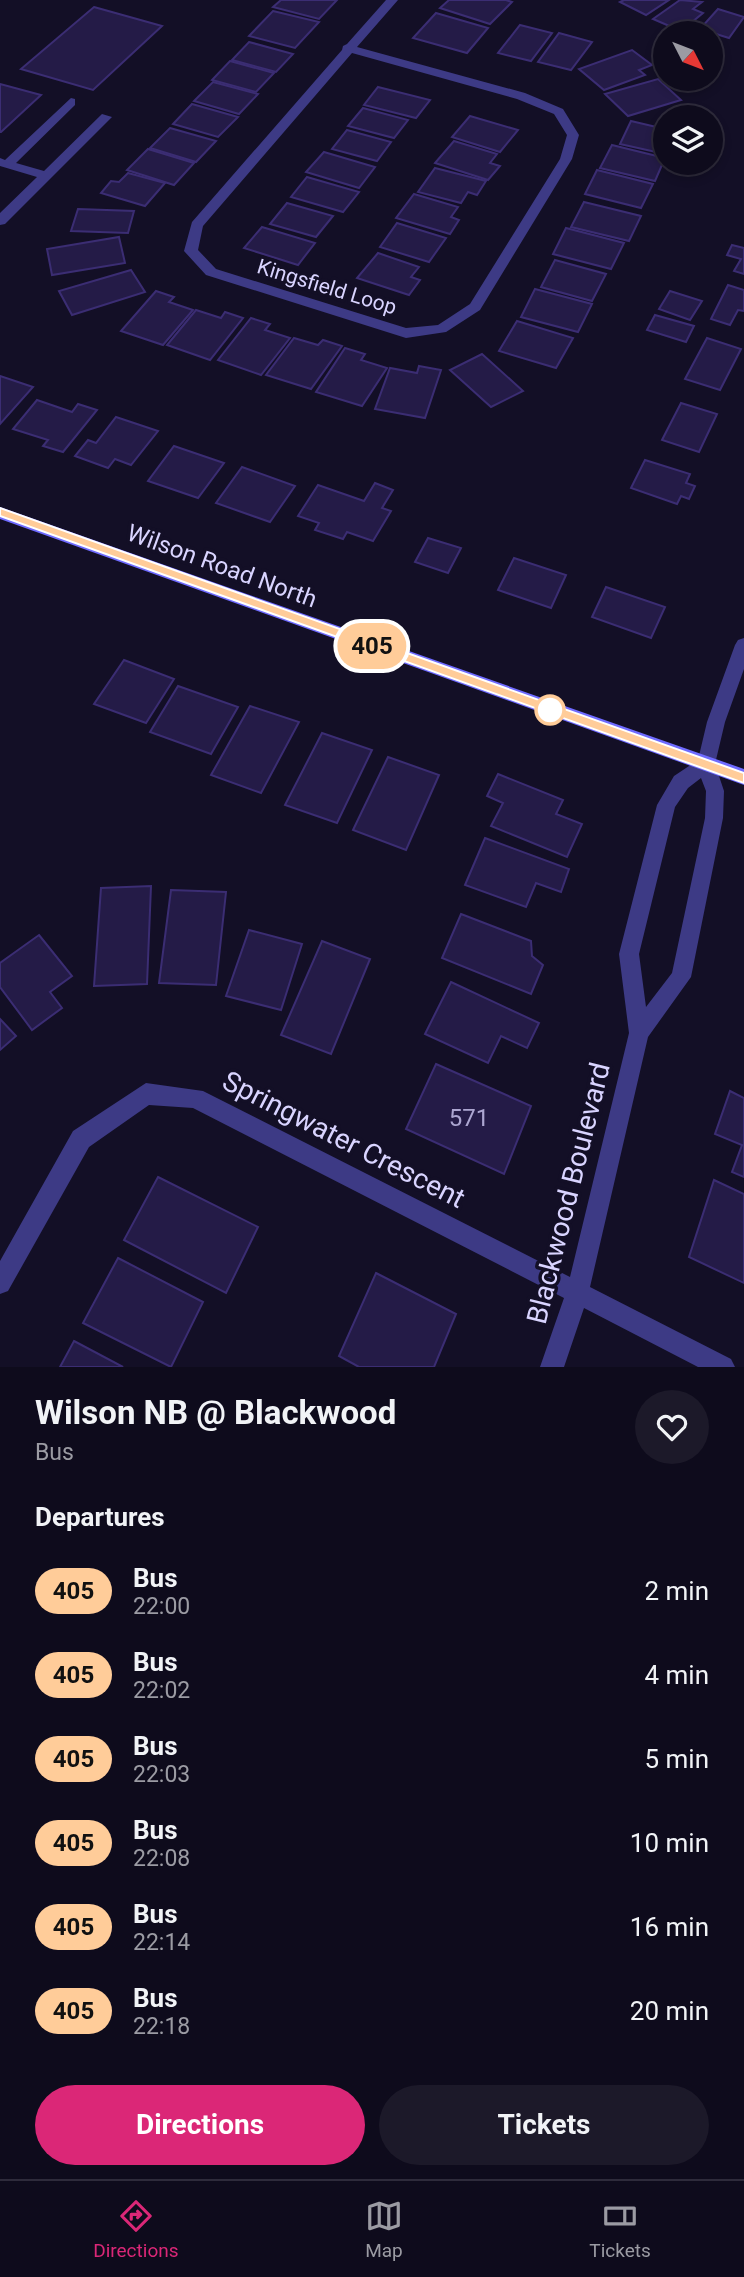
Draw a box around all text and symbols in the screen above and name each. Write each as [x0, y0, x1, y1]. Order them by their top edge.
north arrow [653, 21, 723, 91]
map controls [653, 21, 723, 175]
button: layers [653, 105, 723, 175]
street label: Kingsfield Loop [254, 254, 400, 320]
street label: Wilson Road North [123, 519, 321, 613]
line badge: 405 [332, 623, 412, 669]
text: 405 [351, 632, 393, 660]
unlabelled marker [535, 695, 565, 725]
street label: Blackwood Boulevard [520, 1059, 617, 1327]
street label: Springwater Crescent [217, 1064, 470, 1215]
house number: 571 [449, 1104, 489, 1132]
button: heart [635, 1390, 709, 1464]
text: Wilson NB @ Blackwood [35, 1393, 396, 1432]
text: Bus [35, 1439, 74, 1466]
text: Departures [35, 1502, 165, 1532]
text: Bus [133, 1563, 178, 1593]
text: 2 min [644, 1576, 709, 1606]
text: 405 [53, 1577, 94, 1605]
text: 22:00 [133, 1593, 190, 1620]
text: Bus [133, 1647, 178, 1677]
text: 4 min [644, 1660, 709, 1690]
text: 405 [53, 1661, 94, 1689]
text: 22:02 [133, 1677, 190, 1704]
text: Bus [133, 1731, 178, 1761]
text: 5 min [644, 1744, 709, 1774]
text: 405 [53, 1745, 94, 1773]
text: 22:03 [133, 1761, 190, 1788]
text: Bus [133, 1815, 178, 1845]
text: 10 min [630, 1828, 709, 1858]
text: 405 [53, 1829, 94, 1857]
text: 22:08 [133, 1845, 190, 1872]
text: Bus [133, 1899, 178, 1929]
text: 16 min [630, 1912, 709, 1942]
text: 405 [53, 1913, 94, 1941]
text: 22:14 [133, 1929, 190, 1956]
text: Bus [133, 1983, 178, 2013]
text: 20 min [630, 1996, 709, 2026]
text: 405 [53, 1997, 94, 2025]
text: 22:18 [133, 2013, 190, 2040]
button: Directions [35, 2085, 365, 2165]
button: Tickets [379, 2085, 709, 2165]
tab: Directions [93, 2197, 179, 2262]
tab: Map [365, 2197, 403, 2262]
tab: Tickets [589, 2197, 651, 2262]

